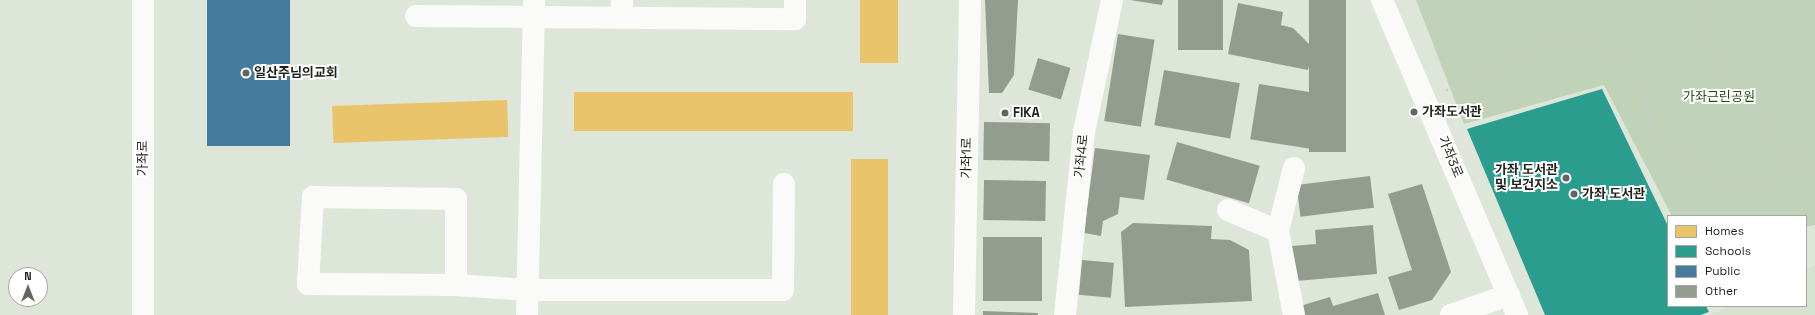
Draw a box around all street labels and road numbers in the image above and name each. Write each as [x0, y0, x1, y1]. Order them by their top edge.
street label: 가좌4로 [1072, 133, 1092, 179]
street label: 가좌3로 [1434, 134, 1466, 180]
street label: 가좌1로 [959, 137, 975, 179]
street label: 가좌로 [135, 140, 151, 176]

